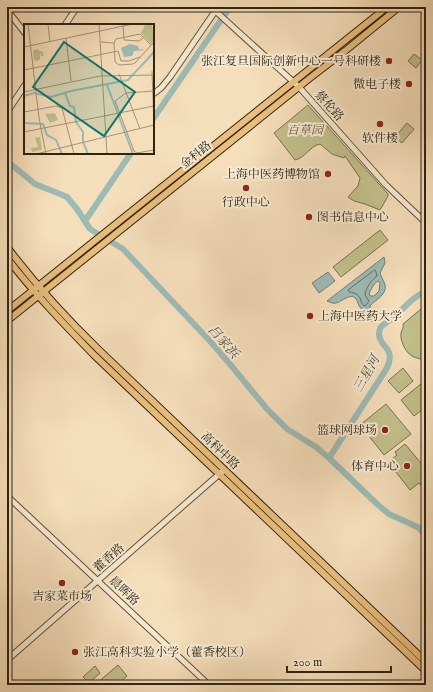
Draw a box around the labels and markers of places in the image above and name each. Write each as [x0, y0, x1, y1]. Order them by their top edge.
place label: 张江复旦国际创新中心一号科研楼 [201, 54, 381, 69]
marker: 张江复旦国际创新中心一号科研楼 [384, 56, 394, 66]
place label: 微电子楼 [353, 77, 401, 92]
marker: 微电子楼 [404, 79, 414, 89]
marker: 软件楼 [375, 119, 385, 129]
place label: 软件楼 [362, 131, 398, 146]
place label: 上海中医药博物馆 [224, 167, 320, 182]
marker: 上海中医药博物馆 [323, 169, 333, 179]
marker: 行政中心 [241, 183, 251, 193]
place label: 行政中心 [222, 195, 270, 210]
place label: 图书信息中心 [317, 210, 389, 225]
marker: 图书信息中心 [304, 212, 314, 222]
place label: 上海中医药大学 [318, 309, 402, 324]
marker: 上海中医药大学 [305, 311, 315, 321]
place label: 篮球网球场 [317, 423, 377, 438]
marker: 篮球网球场 [380, 425, 390, 435]
place label: 体育中心 [351, 459, 399, 474]
marker: 体育中心 [402, 461, 412, 471]
marker: 吉家菜市场 [57, 578, 67, 588]
place label: 吉家菜市场 [32, 589, 92, 604]
place label: 张江高科实验小学（藿香校区） [83, 645, 251, 660]
marker: 张江高科实验小学（藿香校区） [70, 647, 80, 657]

